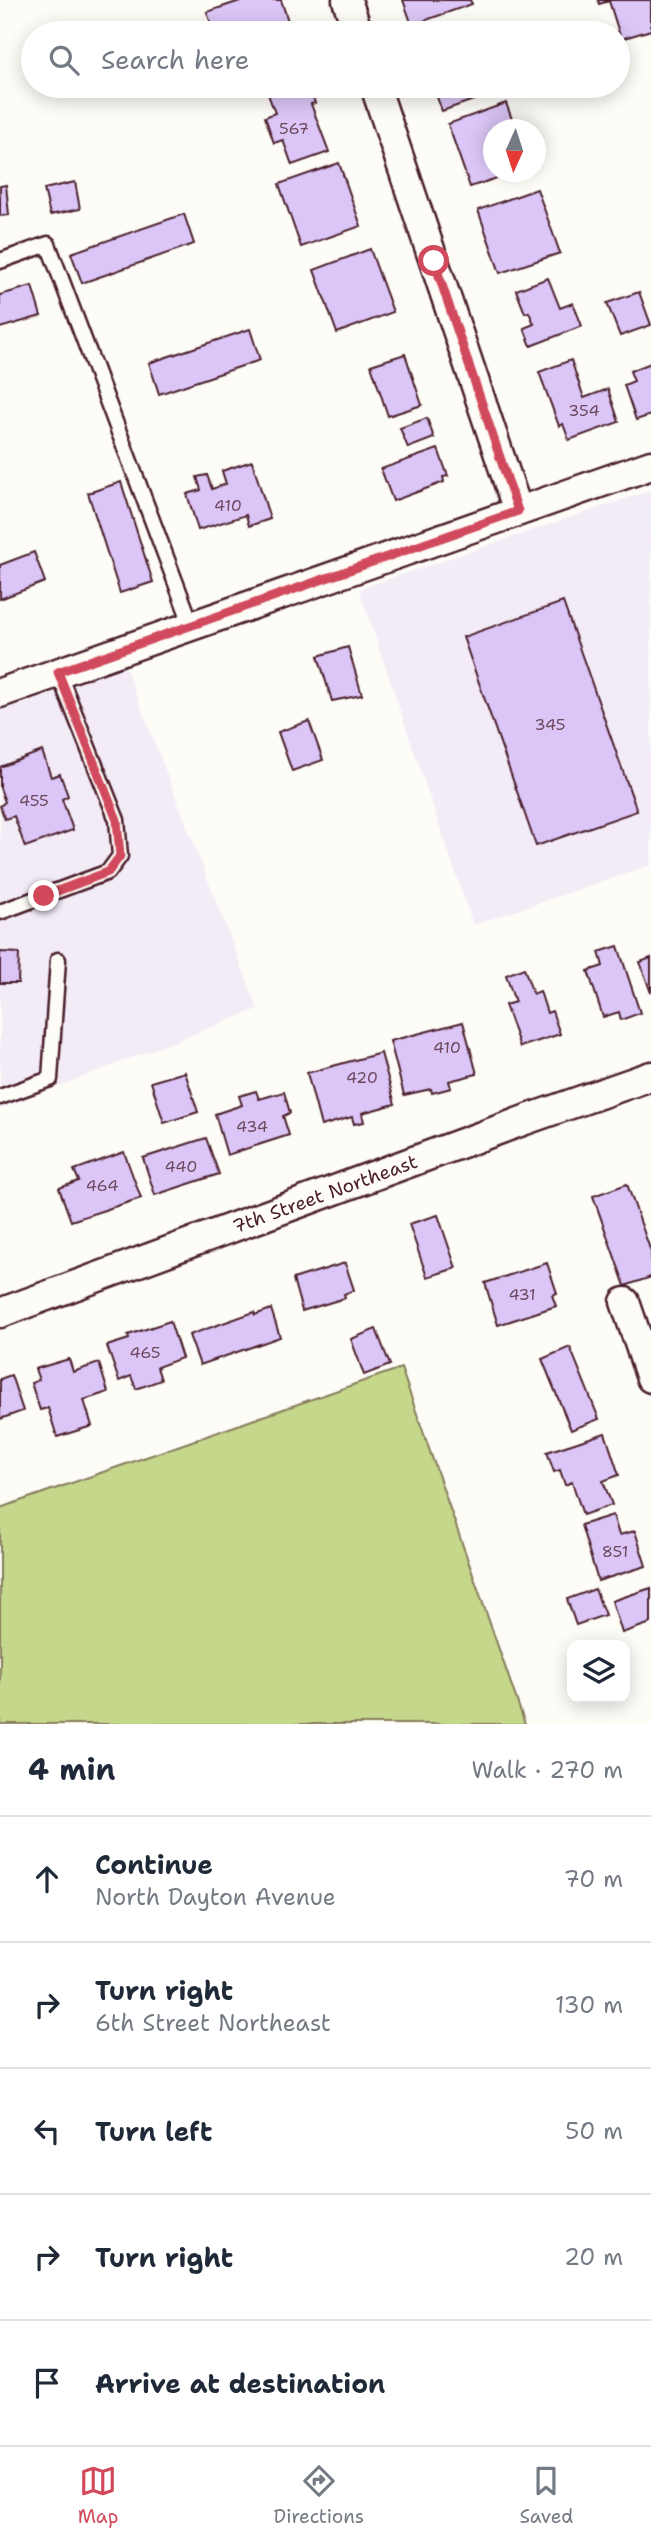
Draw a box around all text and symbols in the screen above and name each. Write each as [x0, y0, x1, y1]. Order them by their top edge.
search box [21, 21, 630, 98]
icon: search [45, 41, 83, 79]
text: Search here [101, 42, 250, 77]
house number: 567 [279, 118, 309, 139]
north arrow [483, 119, 546, 182]
route start [418, 245, 449, 276]
house number: 354 [568, 400, 600, 421]
house number: 410 [214, 495, 242, 516]
house number: 345 [534, 714, 566, 735]
house number: 455 [19, 790, 49, 811]
route end [28, 880, 59, 911]
house number: 410 [433, 1037, 461, 1058]
house number: 420 [346, 1067, 378, 1088]
house number: 434 [236, 1116, 268, 1137]
street label: 7th Street Northeast [229, 1149, 421, 1239]
house number: 440 [164, 1156, 198, 1177]
house number: 464 [86, 1175, 118, 1196]
house number: 431 [508, 1284, 536, 1305]
house number: 465 [129, 1342, 161, 1363]
house number: 851 [602, 1541, 628, 1562]
map controls [567, 1640, 630, 1703]
button: layers [567, 1640, 630, 1703]
text: 4 min [28, 1749, 115, 1790]
text: Walk · 270 m [471, 1755, 623, 1785]
text: Continue [95, 1847, 213, 1882]
icon: ahead [28, 1860, 66, 1898]
text: 70 m [564, 1864, 623, 1894]
text: North Dayton Avenue [95, 1882, 336, 1912]
text: Turn right [95, 1973, 233, 2008]
icon: right [28, 1986, 66, 2024]
text: 130 m [555, 1990, 623, 2020]
text: 6th Street Northeast [95, 2008, 331, 2038]
icon: left [28, 2112, 66, 2150]
text: Turn left [95, 2114, 212, 2149]
text: 50 m [565, 2116, 623, 2146]
icon: right [28, 2238, 66, 2276]
text: Turn right [95, 2240, 233, 2275]
text: 20 m [564, 2242, 623, 2272]
icon: arrive [28, 2364, 66, 2402]
text: Arrive at destination [95, 2366, 385, 2401]
tab: Map [78, 2462, 118, 2529]
tab: Directions [274, 2462, 364, 2529]
tab: Saved [519, 2462, 573, 2529]

